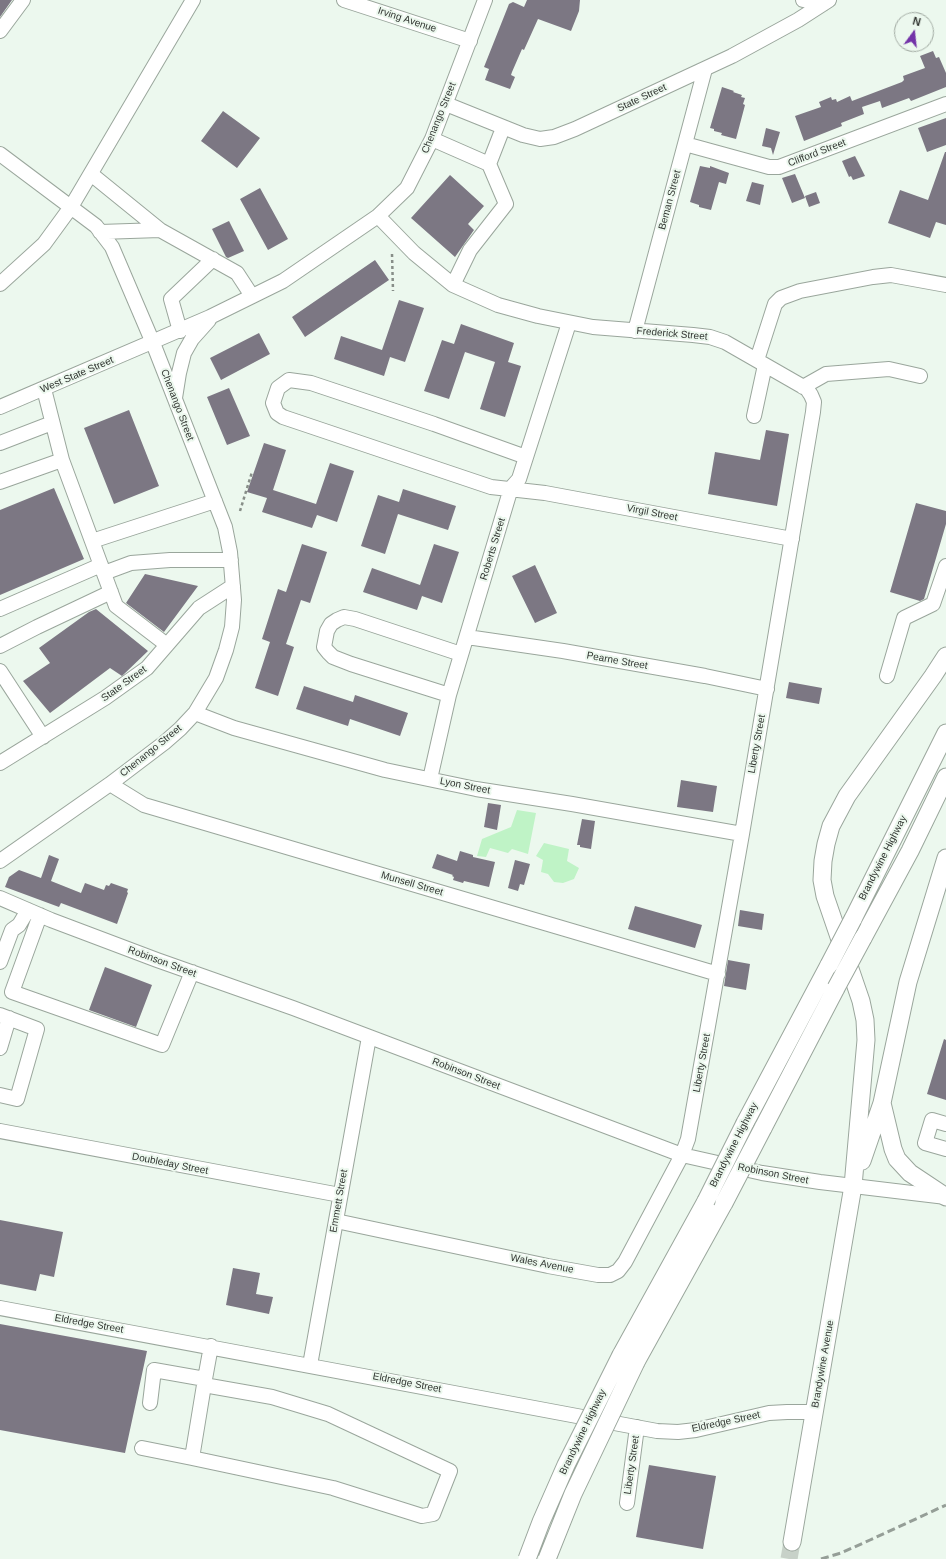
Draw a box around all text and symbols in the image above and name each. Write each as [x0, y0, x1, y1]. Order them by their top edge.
street label: Irving Avenue [376, 5, 438, 35]
north arrow [894, 12, 934, 52]
text: N [911, 15, 922, 28]
street label: Chenango Street [419, 81, 459, 155]
street label: State Street [616, 81, 668, 115]
street label: Clifford Street [786, 136, 848, 170]
street label: Beman Street [656, 169, 684, 231]
street label: Frederick Street [636, 325, 708, 343]
street label: West State Street [39, 354, 115, 396]
street label: Chenango Street [158, 368, 196, 442]
street label: Virgil Street [626, 502, 678, 524]
street label: Roberts Street [478, 516, 508, 582]
street label: Pearne Street [586, 650, 648, 672]
street label: State Street [99, 664, 149, 704]
street label: Liberty Street [746, 714, 768, 774]
street label: Chenango Street [118, 723, 184, 779]
street label: Lyon Street [439, 775, 491, 797]
street label: Brandywine Highway [856, 814, 910, 902]
street label: Munsell Street [380, 869, 444, 899]
street label: Robinson Street [126, 944, 198, 980]
street label: Liberty Street [691, 1033, 713, 1093]
street label: Robinson Street [430, 1056, 502, 1092]
street label: Brandywine Highway [707, 1101, 761, 1189]
street label: Doubleday Street [131, 1151, 209, 1177]
street label: Robinson Street [737, 1161, 809, 1187]
street label: Emmett Street [328, 1168, 350, 1234]
street label: Wales Avenue [509, 1252, 575, 1276]
street label: Eldredge Street [54, 1312, 124, 1336]
street label: Brandywine Avenue [809, 1319, 837, 1409]
street label: Eldredge Street [372, 1370, 442, 1396]
street label: Brandywine Highway [557, 1387, 609, 1477]
street label: Eldredge Street [691, 1409, 761, 1435]
street label: Liberty Street [622, 1435, 642, 1495]

